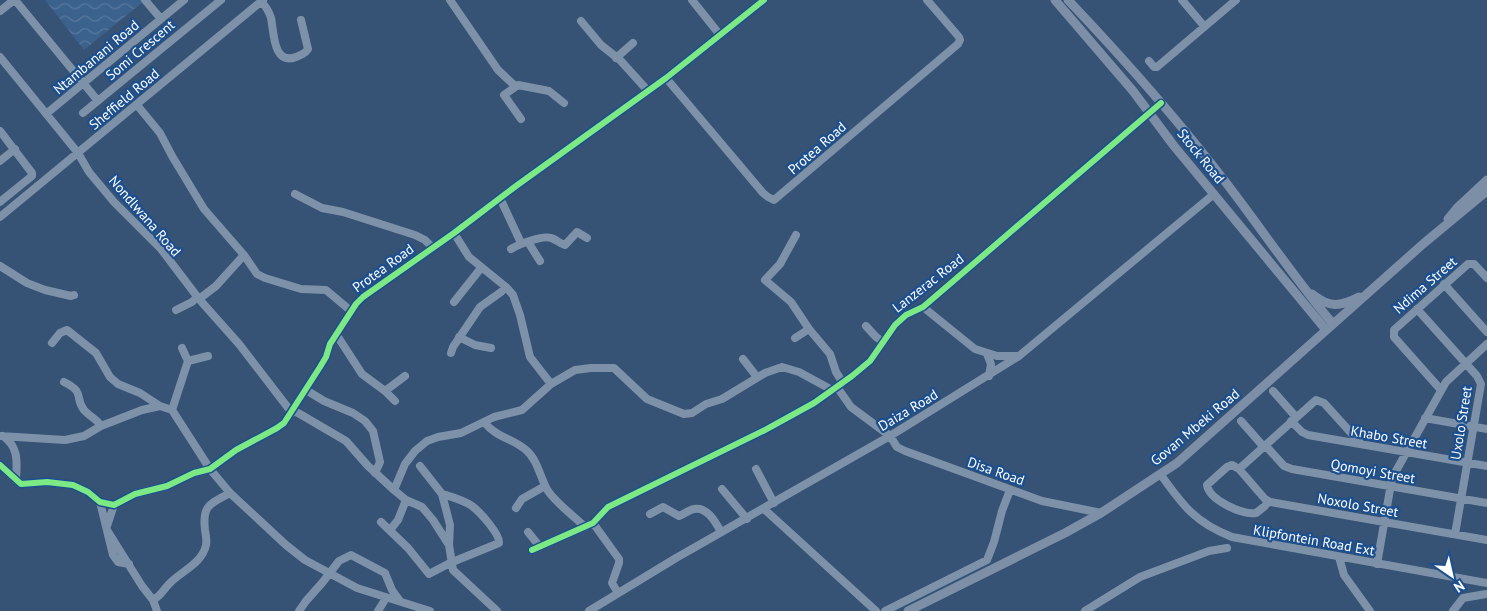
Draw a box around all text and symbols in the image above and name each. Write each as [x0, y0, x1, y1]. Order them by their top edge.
street label: Ntambanani Road [49, 16, 143, 98]
street label: Somi Crescent [102, 16, 178, 84]
street label: Sheffield Road [85, 64, 163, 134]
street label: Protea Road [784, 118, 850, 178]
street label: Stock Road [1173, 125, 1229, 187]
street label: Nondlwana Road [105, 172, 185, 260]
street label: Protea Road [349, 240, 417, 296]
street label: Lanzerac Road [889, 250, 967, 316]
street label: Ndima Street [1389, 252, 1461, 318]
street label: Daiza Road [875, 385, 941, 435]
street label: Govan Mbeki Road [1147, 385, 1243, 469]
street label: Uxolo Street [1446, 385, 1476, 461]
street label: Khabo Street [1349, 421, 1429, 453]
street label: Disa Road [965, 453, 1027, 489]
street label: Qomoyi Street [1329, 455, 1417, 487]
street label: Noxolo Street [1316, 489, 1400, 521]
street label: Klipfontein Road Ext [1252, 520, 1376, 560]
north arrow [1427, 551, 1477, 601]
text: N [1450, 577, 1468, 597]

